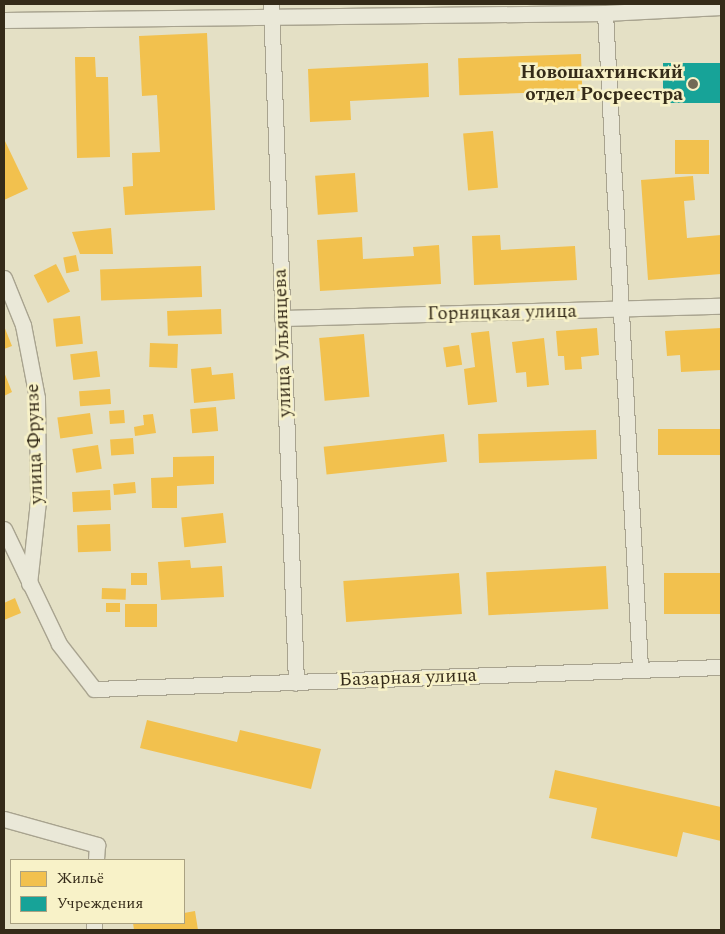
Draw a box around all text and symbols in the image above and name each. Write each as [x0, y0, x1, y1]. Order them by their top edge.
place label: Новошахтинский отдел Росреестра [520, 62, 683, 106]
marker: Новошахтинский отдел Росреестра [687, 78, 699, 90]
street label: улица Ульянцева [269, 268, 297, 418]
street label: Горняцкая улица [427, 300, 577, 326]
street label: улица Фрунзе [22, 383, 48, 505]
street label: Базарная улица [339, 664, 477, 692]
legend [10, 859, 185, 924]
text: Жильё [57, 867, 104, 890]
text: Учреждения [57, 892, 143, 915]

